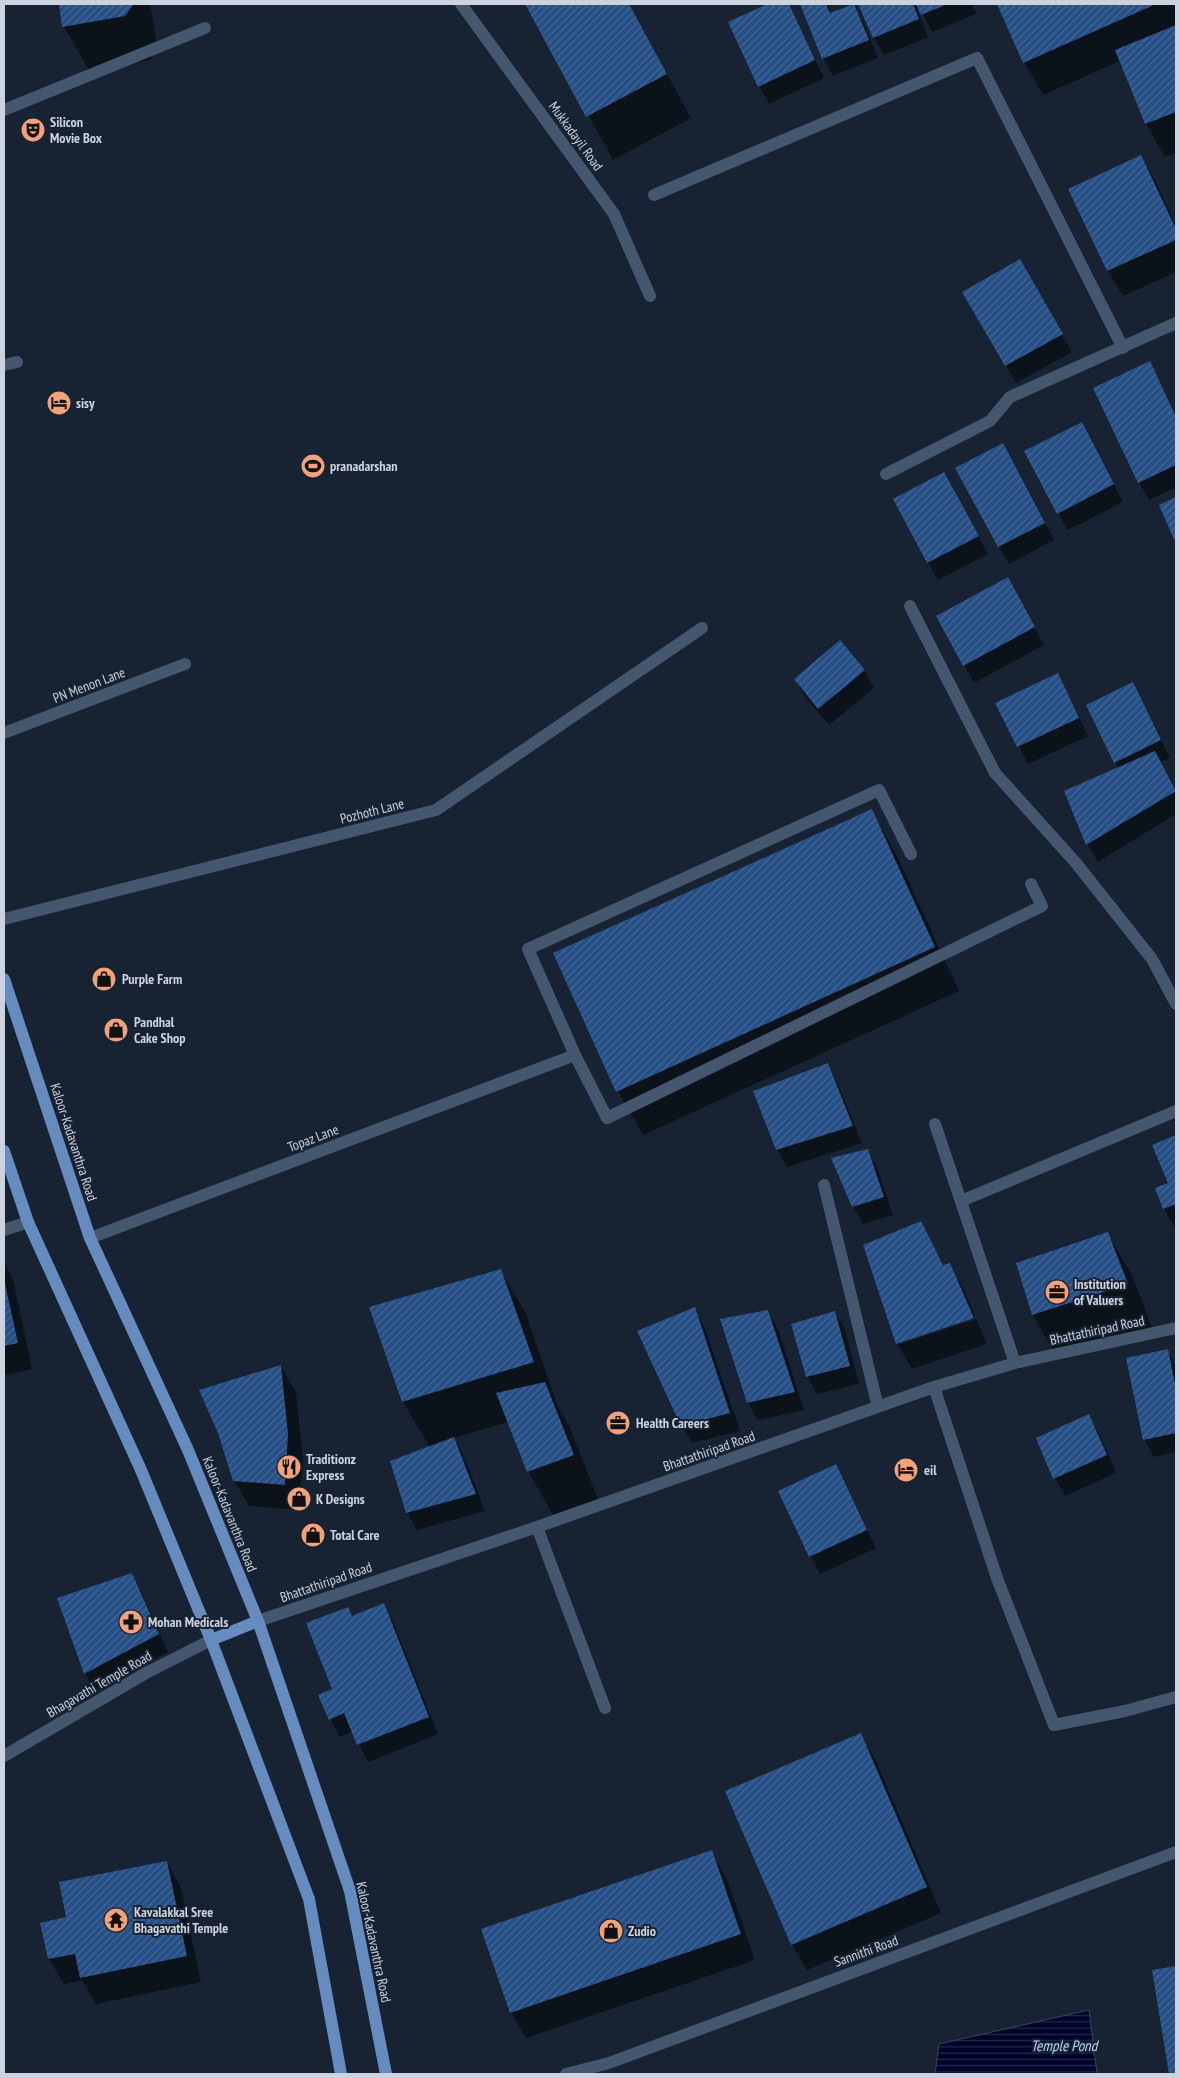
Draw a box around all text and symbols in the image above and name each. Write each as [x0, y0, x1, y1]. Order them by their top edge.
street label: Mukkadayil Road [545, 98, 607, 174]
place label: Silicon Movie Box [50, 113, 103, 147]
theatre icon: Silicon Movie Box [20, 117, 46, 143]
hotel icon: sisy [46, 390, 72, 416]
place label: sisy [76, 394, 95, 412]
sports icon: pranadarshan [300, 453, 326, 479]
place label: pranadarshan [330, 457, 398, 475]
street label: PN Menon Lane [50, 663, 128, 707]
street label: Pozhoth Lane [338, 794, 406, 828]
shop icon: Purple Farm [91, 966, 117, 992]
place label: Purple Farm [122, 970, 182, 988]
place label: Pandhal Cake Shop [134, 1013, 185, 1047]
shop icon: Pandhal Cake Shop [103, 1017, 129, 1043]
street label: Kaloor-Kadavanthra Road [46, 1081, 102, 1203]
street label: Topaz Lane [285, 1120, 341, 1156]
place label: Institution of Valuers [1074, 1275, 1126, 1309]
office icon: Institution of Valuers [1044, 1279, 1070, 1305]
street label: Bhattathiripad Road [1048, 1311, 1146, 1349]
office icon: Health Careers [605, 1410, 631, 1436]
place label: Health Careers [636, 1414, 709, 1432]
street label: Bhattathiripad Road [661, 1427, 757, 1475]
place label: Traditionz Express [306, 1450, 356, 1484]
street label: Kaloor-Kadavanthra Road [199, 1454, 261, 1574]
restaurant icon: Traditionz Express [276, 1454, 302, 1480]
hotel icon: eil [893, 1457, 919, 1483]
place label: eil [924, 1461, 937, 1479]
shop icon: K Designs [286, 1486, 312, 1512]
place label: K Designs [316, 1490, 365, 1508]
shop icon: Total Care [300, 1522, 326, 1548]
place label: Total Care [330, 1526, 380, 1544]
street label: Bhattathiripad Road [278, 1558, 374, 1606]
pharmacy icon: Mohan Medicals [118, 1609, 144, 1635]
place label: Mohan Medicals [148, 1613, 229, 1631]
street label: Bhagavathi Temple Road [43, 1647, 155, 1721]
street label: Kaloor-Kadavanthra Road [352, 1880, 396, 2004]
place label: Kavalakkal Sree Bhagavathi Temple [134, 1903, 228, 1937]
temple icon: Kavalakkal Sree Bhagavathi Temple [103, 1907, 129, 1933]
shop icon: Zudio [598, 1918, 624, 1944]
place label: Zudio [628, 1922, 656, 1940]
street label: Sannithi Road [832, 1931, 900, 1971]
water label: Temple Pond [1031, 2036, 1100, 2055]

